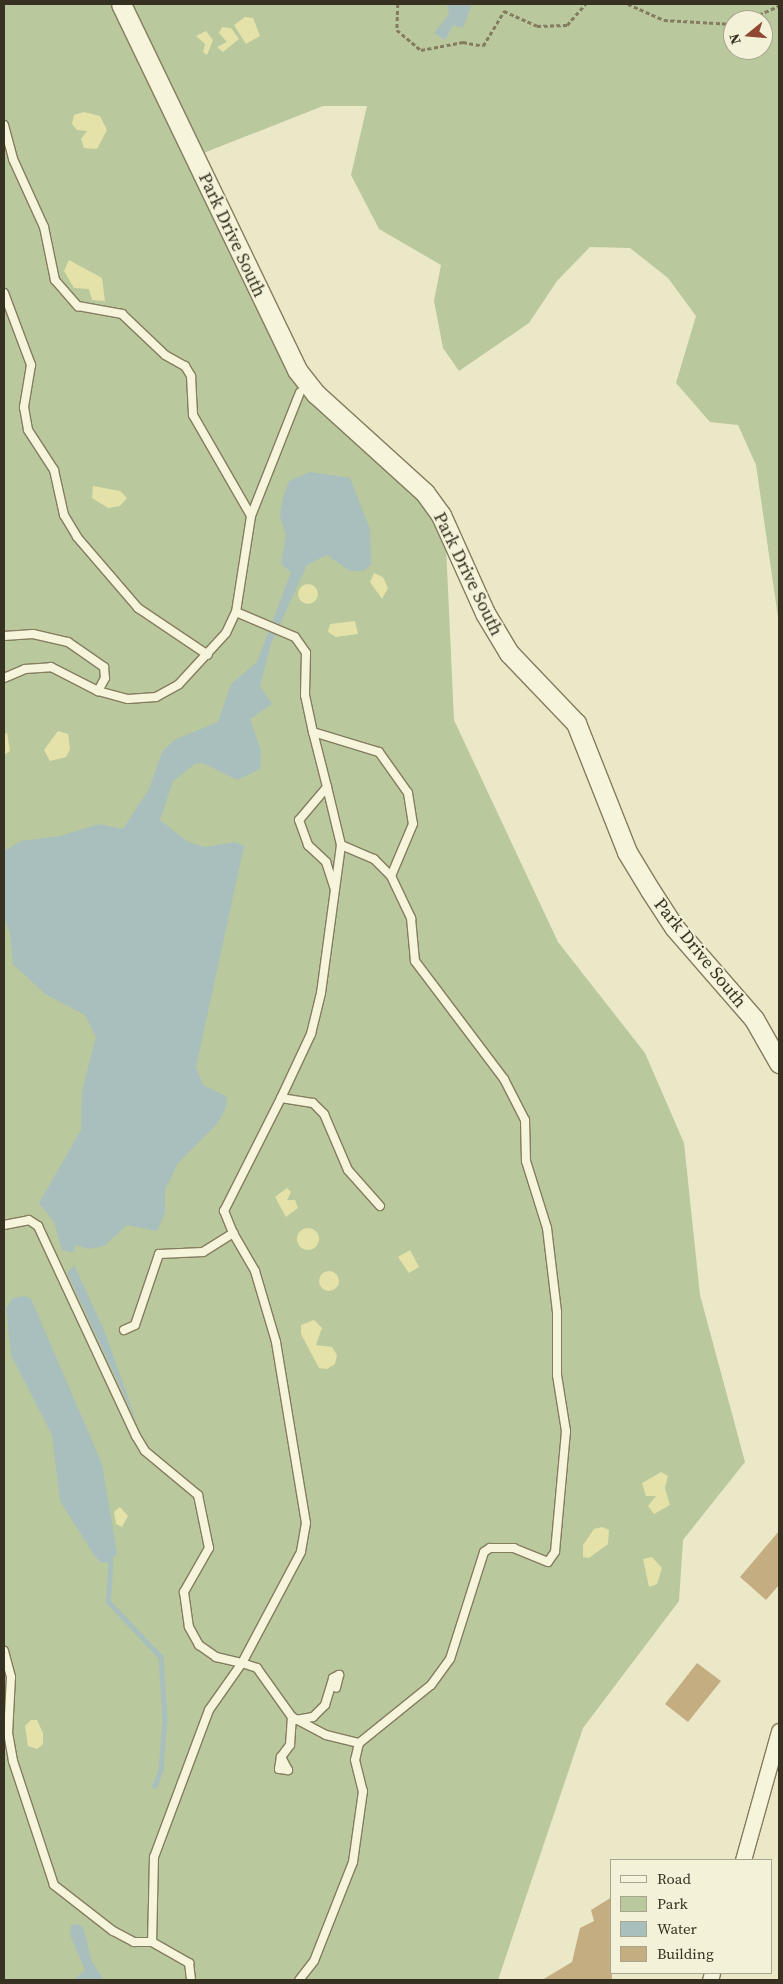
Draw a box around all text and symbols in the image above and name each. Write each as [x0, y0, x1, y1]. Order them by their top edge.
north arrow [723, 10, 773, 60]
text: N [724, 31, 746, 47]
street label: Park Drive South [194, 169, 270, 301]
street label: Park Drive South [429, 509, 507, 639]
street label: Park Drive South [649, 894, 751, 1012]
legend [610, 1859, 773, 1974]
text: Road [657, 1868, 691, 1889]
text: Park [657, 1893, 688, 1914]
text: Water [657, 1918, 697, 1939]
text: Building [657, 1943, 714, 1964]

